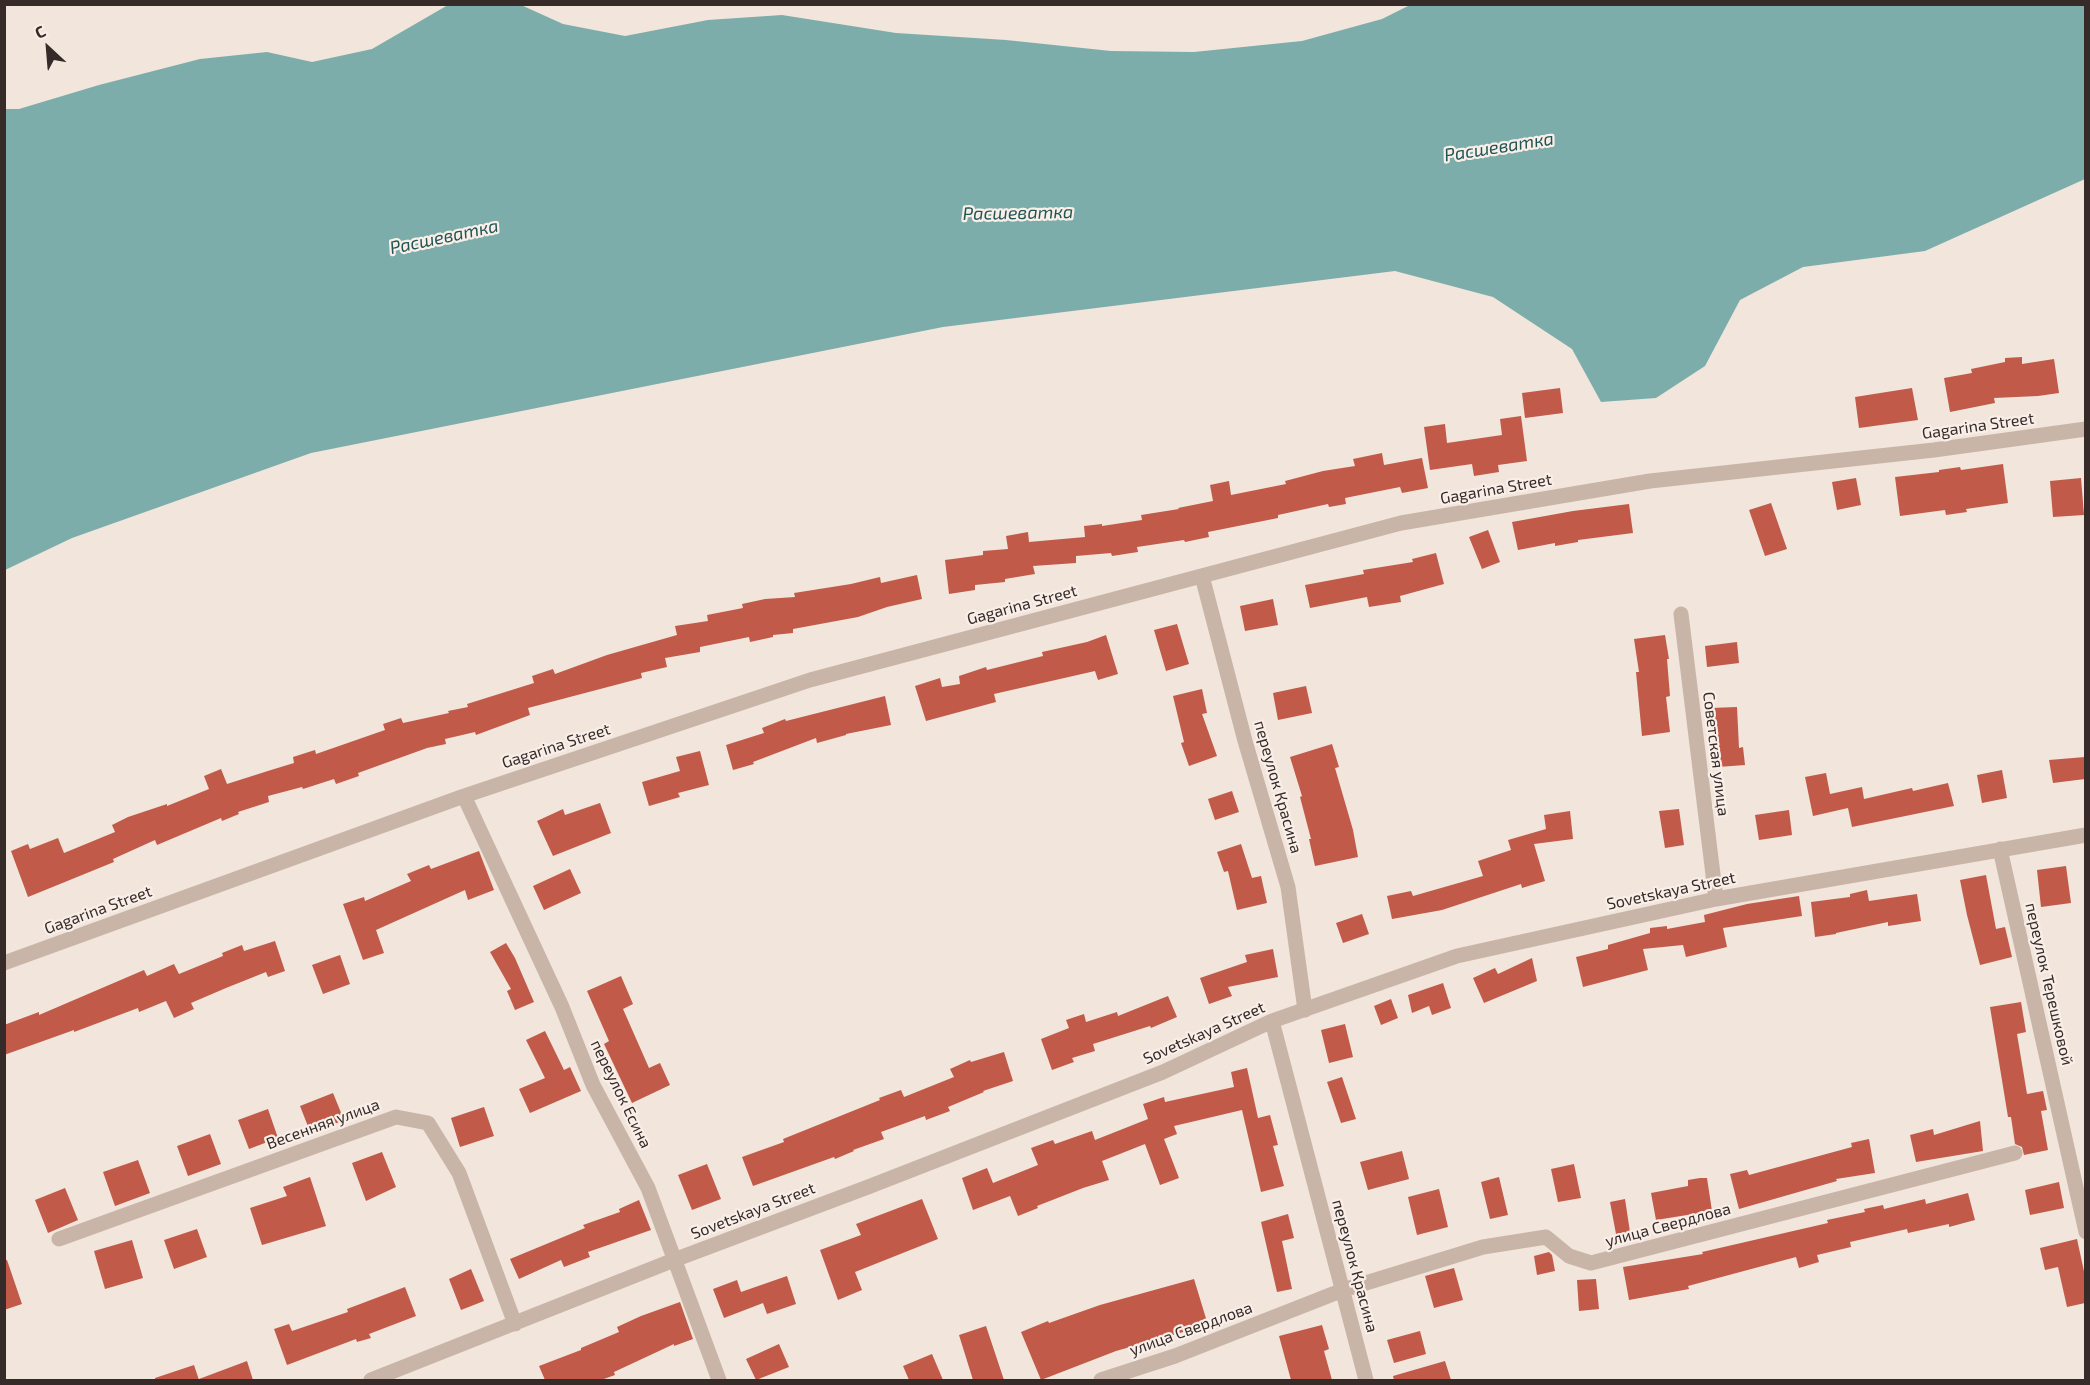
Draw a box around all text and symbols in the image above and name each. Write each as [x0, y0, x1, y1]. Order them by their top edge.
north arrow [18, 18, 78, 78]
text: С [31, 21, 48, 42]
water label: Расшеватка [1443, 128, 1555, 166]
water label: Расшеватка [963, 201, 1073, 225]
water label: Расшеватка [388, 215, 500, 259]
street label: Gagarina Street [1921, 409, 2035, 443]
street label: Gagarina Street [1439, 470, 1553, 508]
street label: Gagarina Street [965, 581, 1079, 629]
street label: Советская улица [1699, 691, 1733, 817]
street label: переулок Красина [1250, 718, 1306, 856]
street label: Gagarina Street [499, 719, 613, 773]
street label: Sovetskaya Street [1605, 868, 1737, 914]
street label: Gagarina Street [42, 882, 154, 938]
street label: переулок Терешковой [2021, 901, 2077, 1067]
street label: Sovetskaya Street [1140, 998, 1268, 1068]
street label: переулок Есина [586, 1037, 656, 1151]
street label: Весенняя улица [264, 1095, 382, 1153]
street label: Sovetskaya Street [688, 1179, 818, 1243]
street label: переулок Красина [1328, 1197, 1382, 1335]
street label: улица Свердлова [1603, 1199, 1733, 1251]
street label: улица Свердлова [1127, 1298, 1255, 1360]

